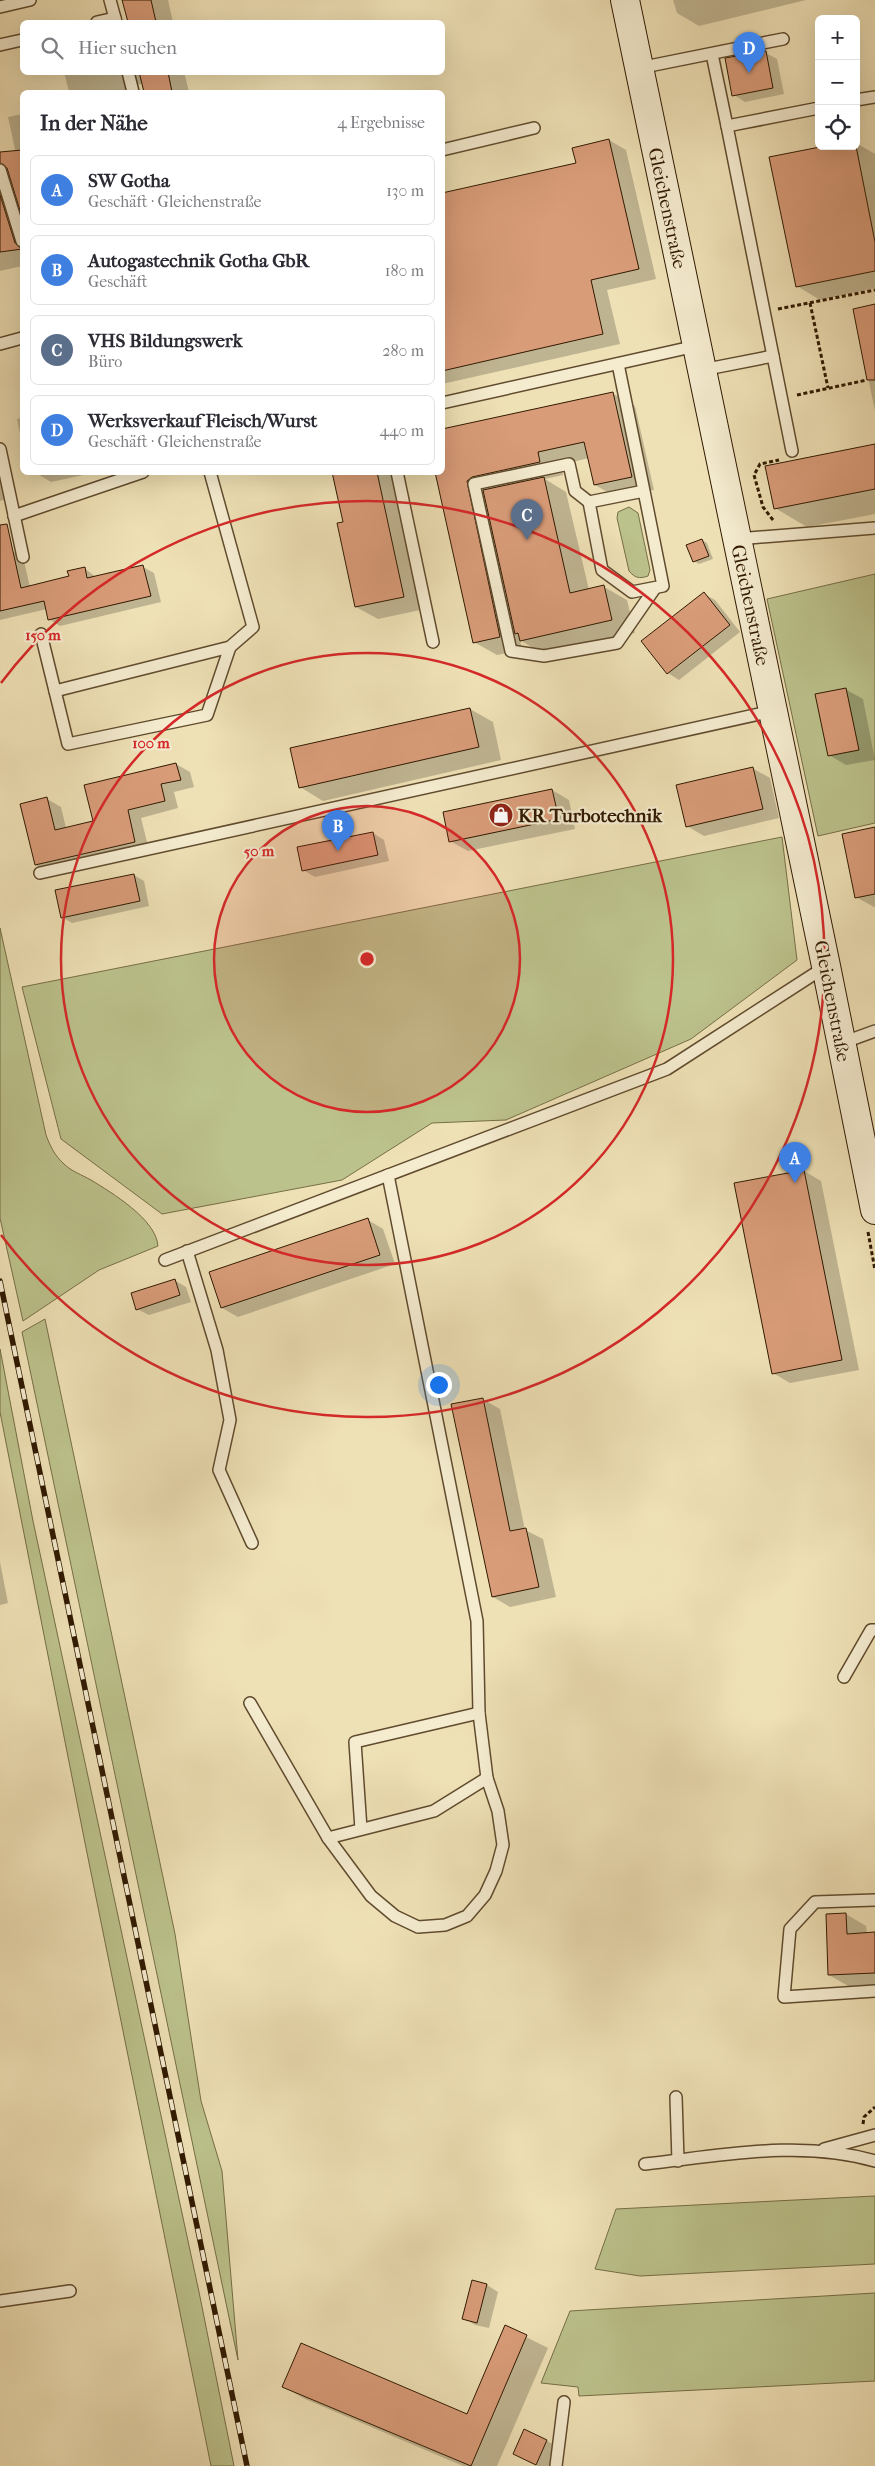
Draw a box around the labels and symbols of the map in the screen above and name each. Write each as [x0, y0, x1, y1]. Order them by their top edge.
pin: D [733, 32, 765, 73]
street label: Gleichenstraße [643, 146, 691, 271]
pin: C [511, 499, 543, 540]
street label: Gleichenstraße [726, 543, 774, 668]
text: 150 m [25, 626, 61, 644]
text: 100 m [132, 734, 170, 752]
shop icon: KR Turbotechnik [488, 802, 514, 828]
place label: KR Turbotechnik [518, 805, 663, 827]
pin: B [322, 810, 354, 851]
text: 50 m [244, 842, 275, 860]
street label: Gleichenstraße [809, 939, 855, 1064]
centre of rings [358, 950, 376, 968]
pin: A [779, 1142, 811, 1183]
your location [426, 1372, 452, 1398]

